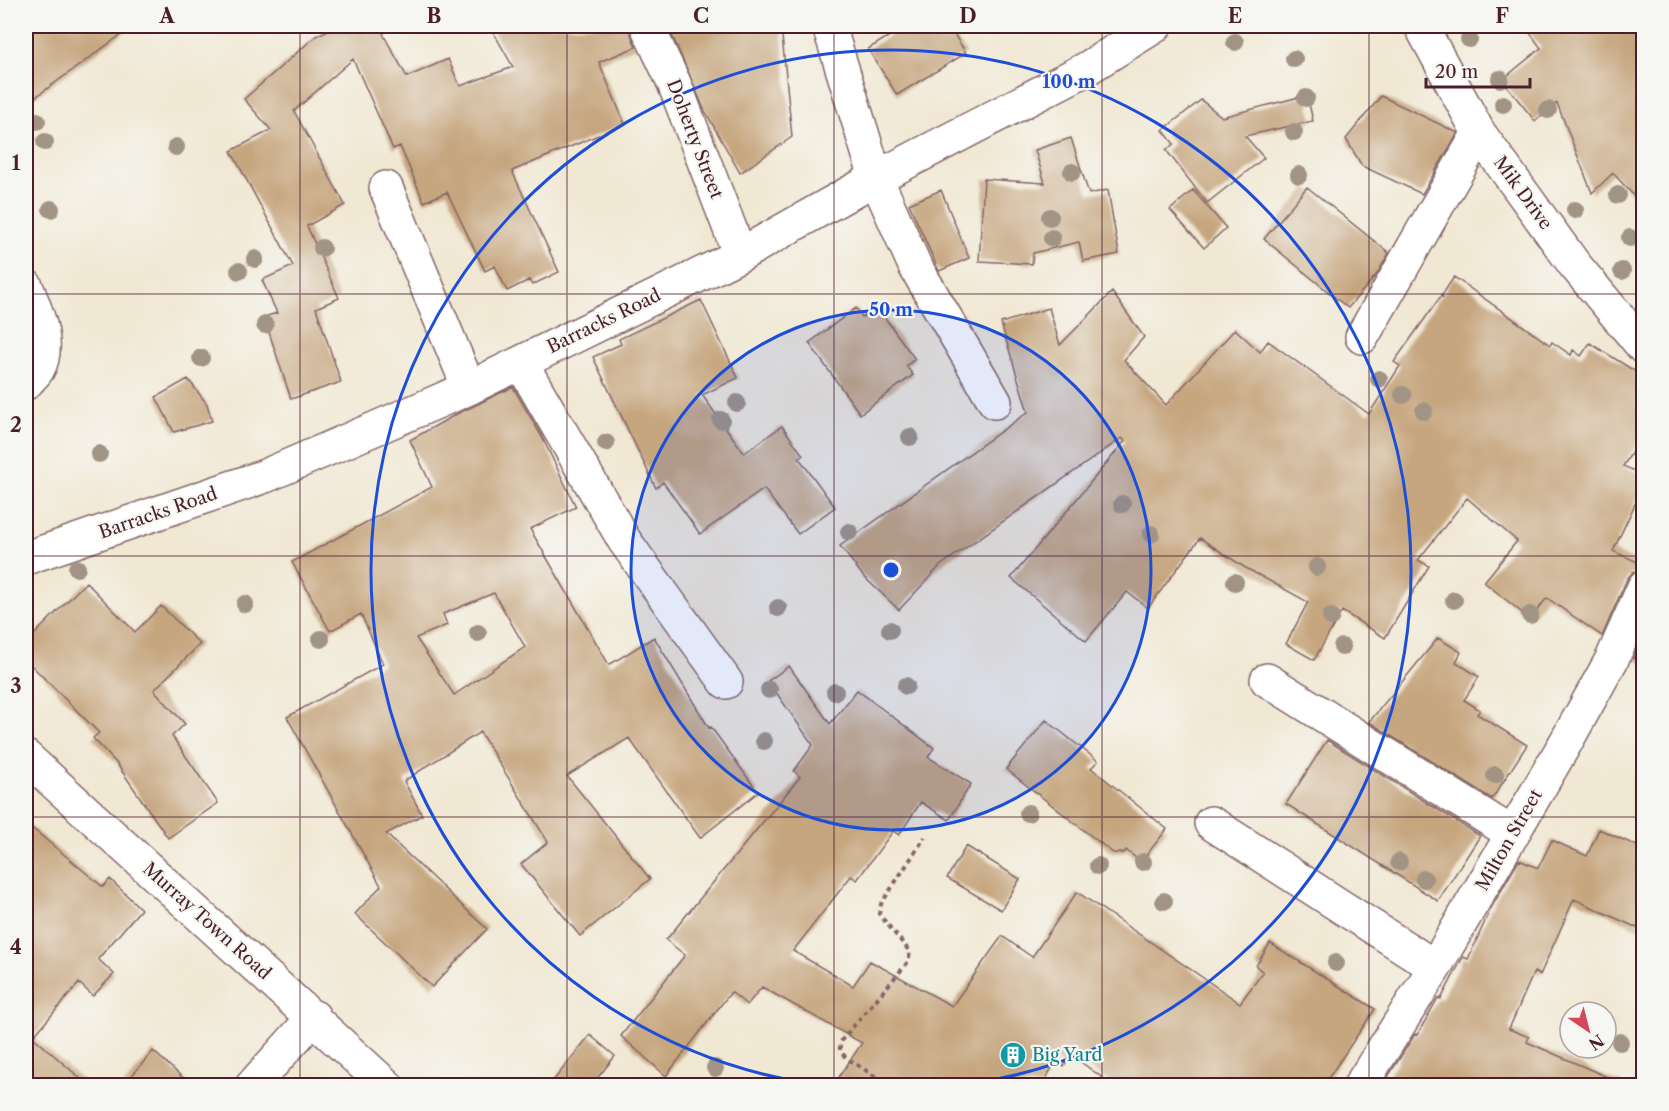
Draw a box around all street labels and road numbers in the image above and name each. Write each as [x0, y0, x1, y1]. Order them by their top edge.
street label: Doherty Street [662, 76, 728, 202]
street label: Mik Drive [1489, 152, 1557, 234]
street label: Barracks Road [544, 284, 664, 358]
street label: Barracks Road [96, 482, 220, 544]
street label: Milton Street [1471, 785, 1547, 895]
street label: Murray Town Road [138, 858, 276, 984]

